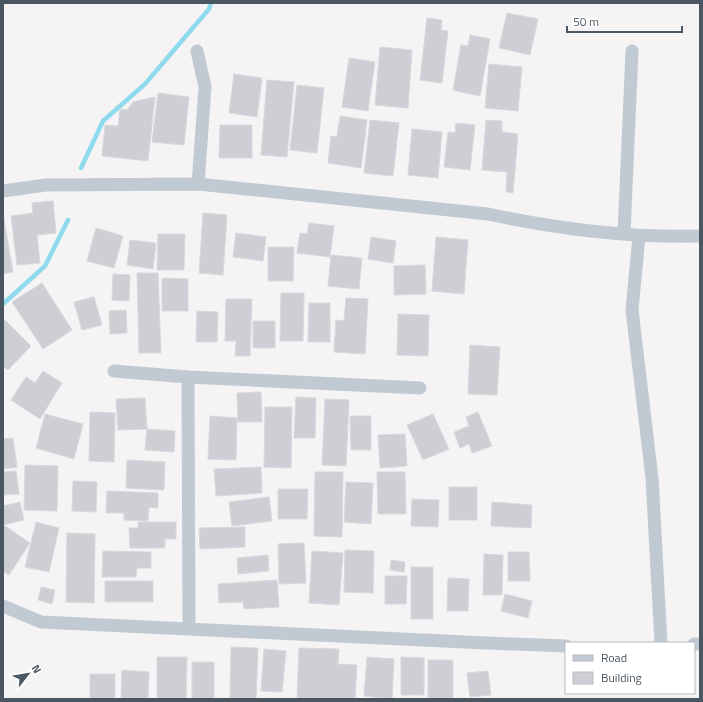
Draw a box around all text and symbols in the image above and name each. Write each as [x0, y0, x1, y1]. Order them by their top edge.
scale bar [567, 8, 682, 34]
text: 50 m [573, 12, 599, 31]
legend [565, 642, 695, 694]
text: Road [601, 648, 627, 667]
north arrow [8, 654, 48, 694]
text: N [28, 661, 45, 676]
text: Building [601, 668, 642, 687]

